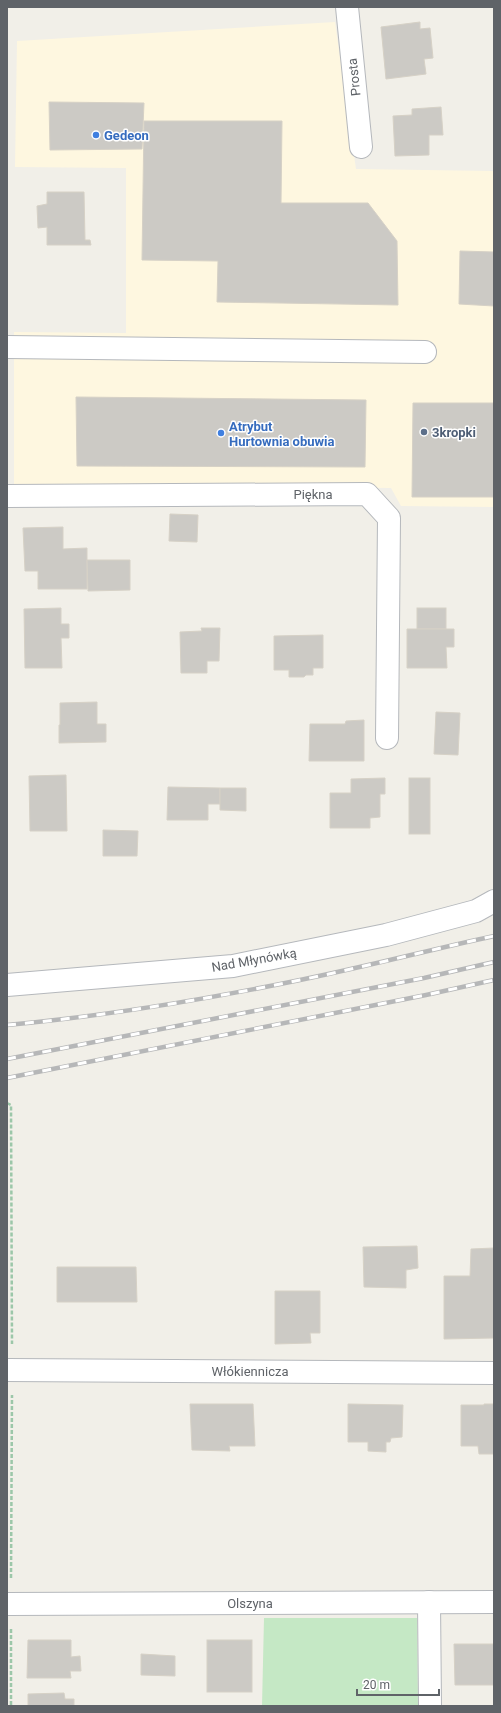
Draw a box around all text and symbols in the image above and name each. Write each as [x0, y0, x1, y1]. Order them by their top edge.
street label: Prosta [345, 57, 363, 97]
place label: Gedeon [104, 128, 149, 143]
marker: Gedeon [91, 130, 101, 140]
place label: Atrybut Hurtownia obuwia [229, 419, 334, 449]
place label: 3kropki [432, 425, 476, 440]
marker: 3kropki [419, 427, 429, 437]
marker: Atrybut Hurtownia obuwia [216, 428, 226, 438]
street label: Piękna [293, 487, 333, 502]
street label: Nad Młynówką [210, 945, 298, 975]
street label: Włókiennicza [212, 1364, 288, 1379]
street label: Olszyna [227, 1596, 273, 1611]
scale bar [357, 1671, 439, 1697]
text: 20 m [363, 1678, 390, 1692]

